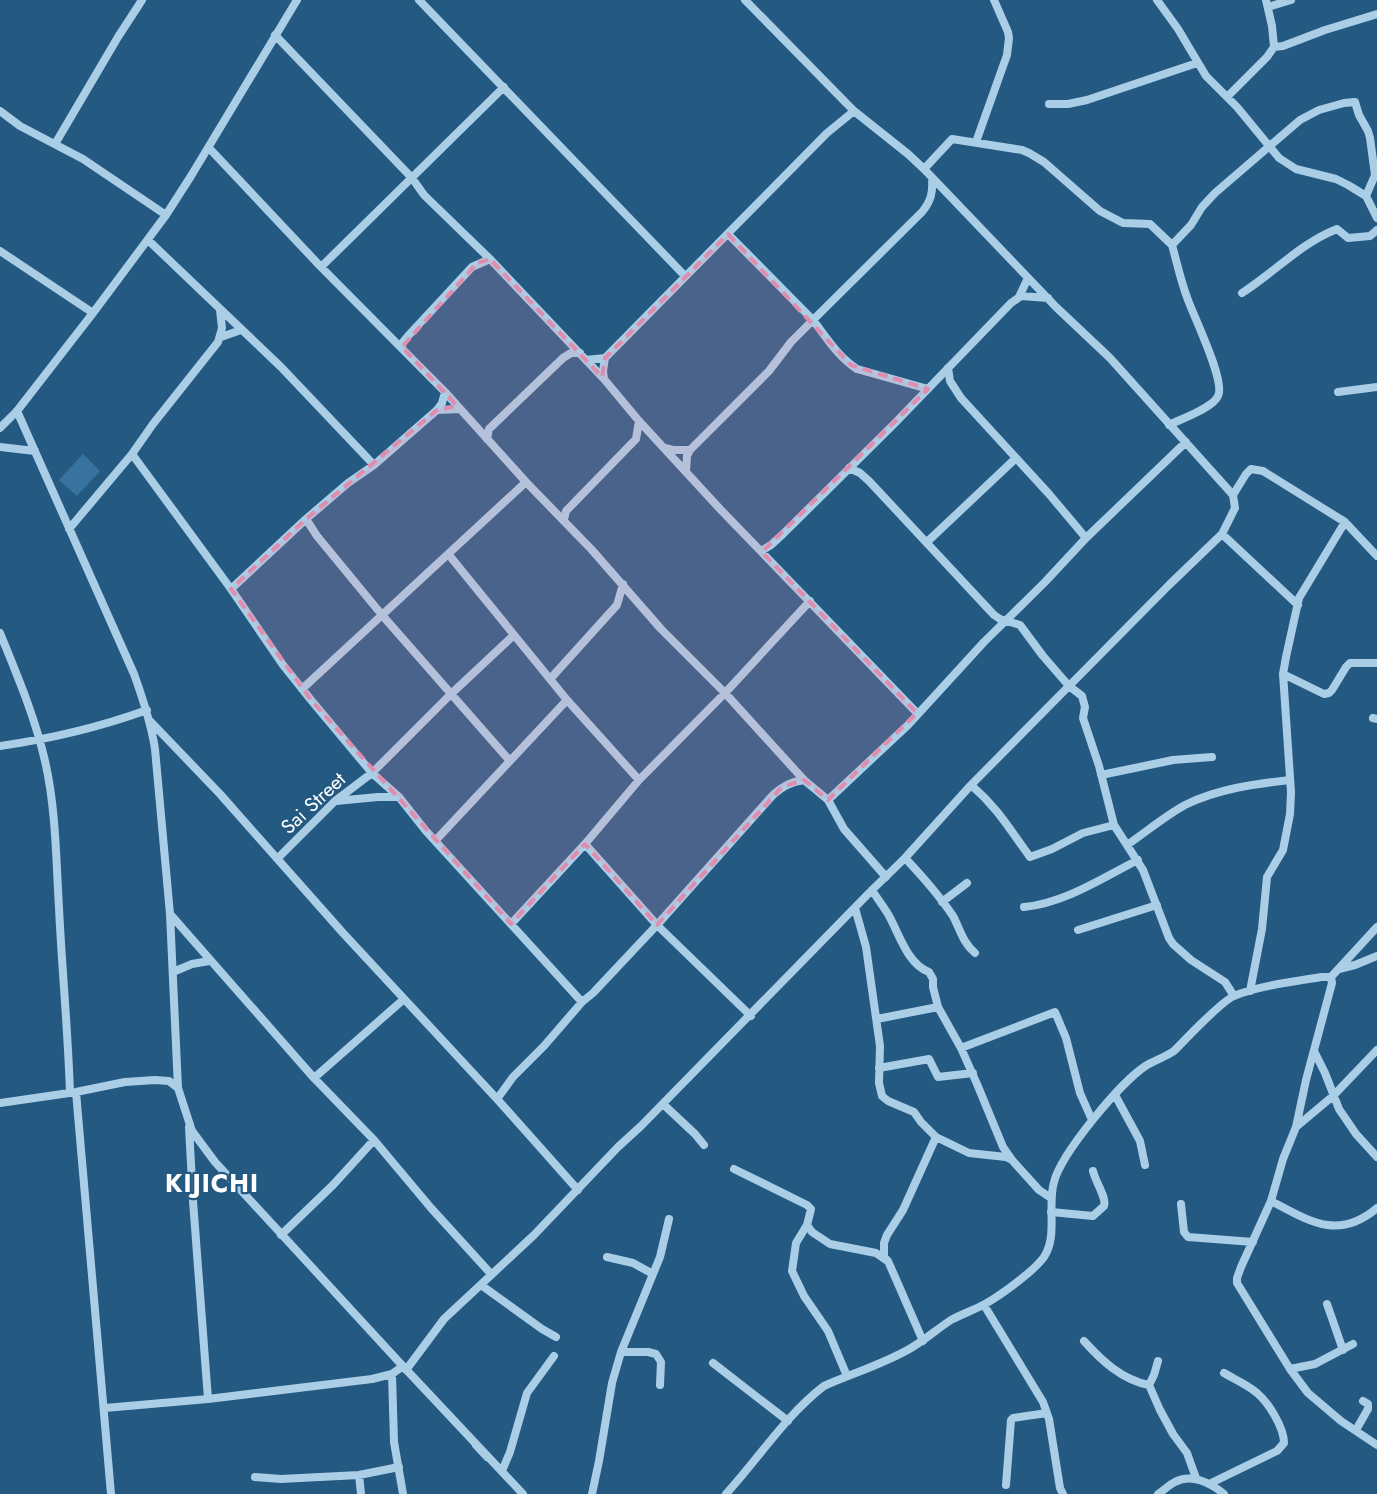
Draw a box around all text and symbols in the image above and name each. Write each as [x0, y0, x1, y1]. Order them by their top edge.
street label: Sai Street [274, 766, 352, 841]
district label: KIJICHI [165, 1165, 259, 1201]

